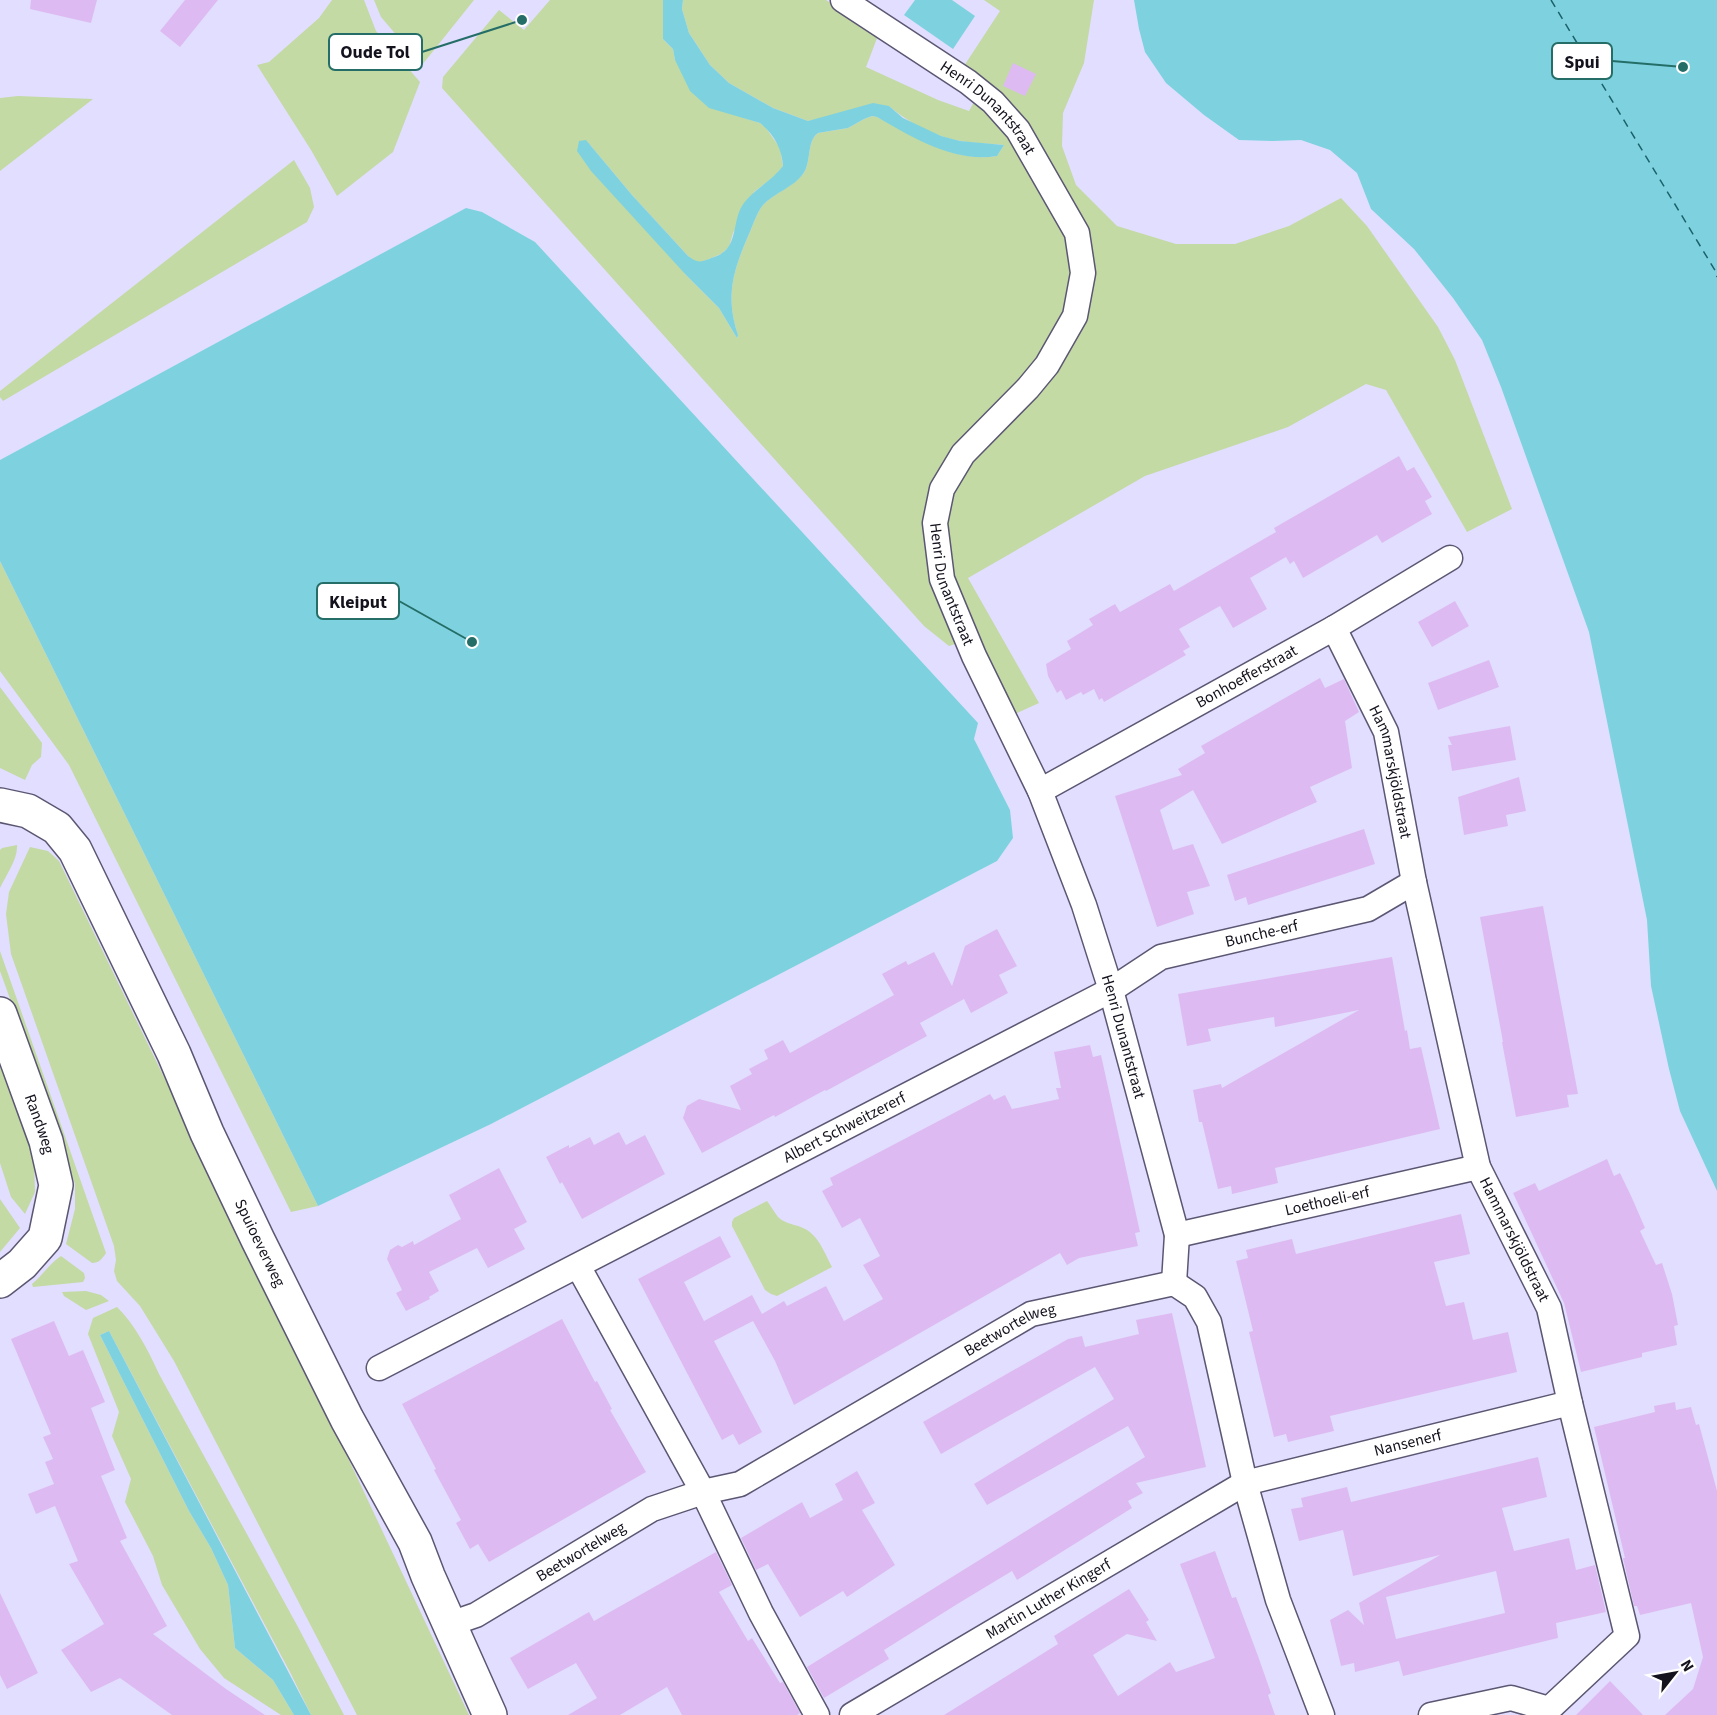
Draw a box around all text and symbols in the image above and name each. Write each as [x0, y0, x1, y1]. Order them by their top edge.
callout: Oude Tol [329, 34, 422, 70]
text: Oude Tol [340, 40, 410, 65]
callout: Spui [1552, 43, 1612, 79]
text: Spui [1564, 50, 1600, 75]
street label: Henri Dunantstraat [936, 56, 1041, 159]
street label: Henri Dunantstraat [924, 521, 980, 649]
callout: Kleiput [317, 583, 399, 619]
text: Kleiput [329, 590, 387, 615]
street label: Bonhoefferstraat [1192, 639, 1302, 714]
street label: Hammarskjöldstraat [1363, 701, 1417, 841]
street label: Bunche-erf [1223, 914, 1301, 953]
street label: Henri Dunantstraat [1096, 972, 1151, 1102]
street label: Albert Schweitzererf [779, 1086, 911, 1168]
street label: Randweg [19, 1091, 60, 1156]
street label: Hammarskjöldstraat [1474, 1173, 1555, 1306]
street label: Loethoeli-erf [1283, 1181, 1373, 1221]
street label: Spuioeverweg [229, 1195, 291, 1291]
street label: Beetwortelweg [960, 1298, 1058, 1362]
street label: Nansenerf [1372, 1424, 1445, 1462]
street label: Beetwortelweg [532, 1516, 630, 1587]
street label: Martin Luther Kingerf [982, 1553, 1116, 1645]
north arrow [1645, 1643, 1705, 1703]
text: N [1675, 1656, 1699, 1676]

